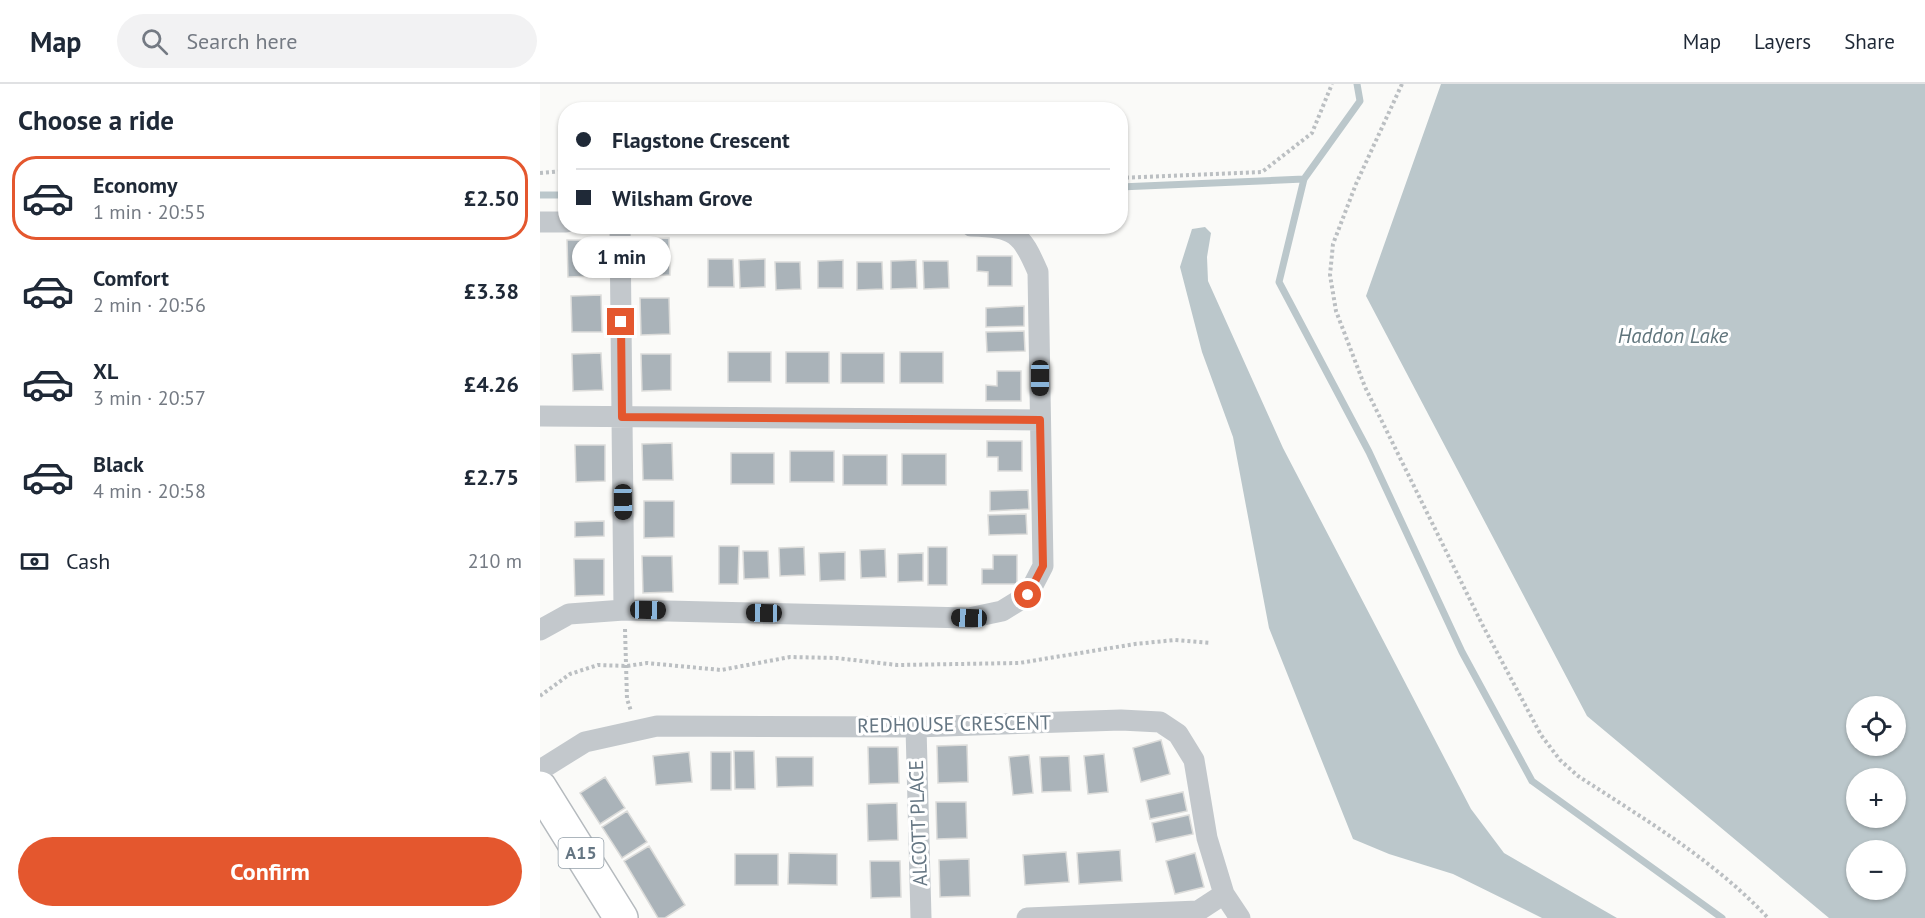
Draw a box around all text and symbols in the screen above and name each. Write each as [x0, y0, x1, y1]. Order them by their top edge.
search box [117, 14, 537, 68]
text: Map [30, 23, 81, 60]
icon: search [138, 25, 171, 58]
text: Search here [186, 27, 297, 55]
text: Map [1683, 28, 1721, 55]
text: Layers [1754, 28, 1811, 55]
text: Share [1844, 28, 1895, 55]
text: Choose a ride [18, 103, 174, 137]
text: Flagstone Crescent [612, 126, 790, 154]
icon: car [21, 171, 75, 225]
text: Economy [93, 171, 177, 199]
text: £2.50 [464, 184, 519, 212]
text: Wilsham Grove [612, 184, 753, 212]
text: 1 min · 20:55 [93, 199, 206, 225]
callout: 1 min [572, 235, 670, 277]
text: 1 min [597, 244, 646, 270]
icon: car [21, 264, 75, 318]
text: Comfort [93, 264, 169, 292]
text: £3.38 [464, 277, 519, 305]
text: 2 min · 20:56 [93, 292, 206, 318]
route end [607, 308, 634, 335]
water label: Haddon Lake [1618, 322, 1729, 349]
icon: car [21, 357, 75, 411]
text: XL [93, 357, 118, 385]
car [1031, 360, 1049, 396]
text: £4.26 [464, 370, 519, 398]
text: 3 min · 20:57 [93, 385, 206, 411]
icon: car [21, 450, 75, 504]
text: Black [93, 450, 144, 478]
text: £2.75 [464, 463, 519, 491]
text: 4 min · 20:58 [93, 478, 206, 504]
car [614, 484, 632, 520]
icon: cash [18, 545, 51, 578]
text: Cash [66, 547, 110, 575]
text: 210 m [468, 548, 522, 574]
route start [1014, 581, 1041, 608]
car [630, 601, 666, 619]
car [746, 604, 782, 622]
car [951, 608, 987, 628]
map controls [1846, 696, 1906, 900]
button: locate [1846, 696, 1906, 756]
street label: REDHOUSE CRESCENT [857, 709, 1051, 739]
street label: ALCOTT PLACE [903, 759, 933, 887]
button: + [1846, 768, 1906, 828]
button: Confirm [18, 837, 522, 906]
road number: A15 [558, 838, 603, 868]
button: − [1846, 840, 1906, 900]

